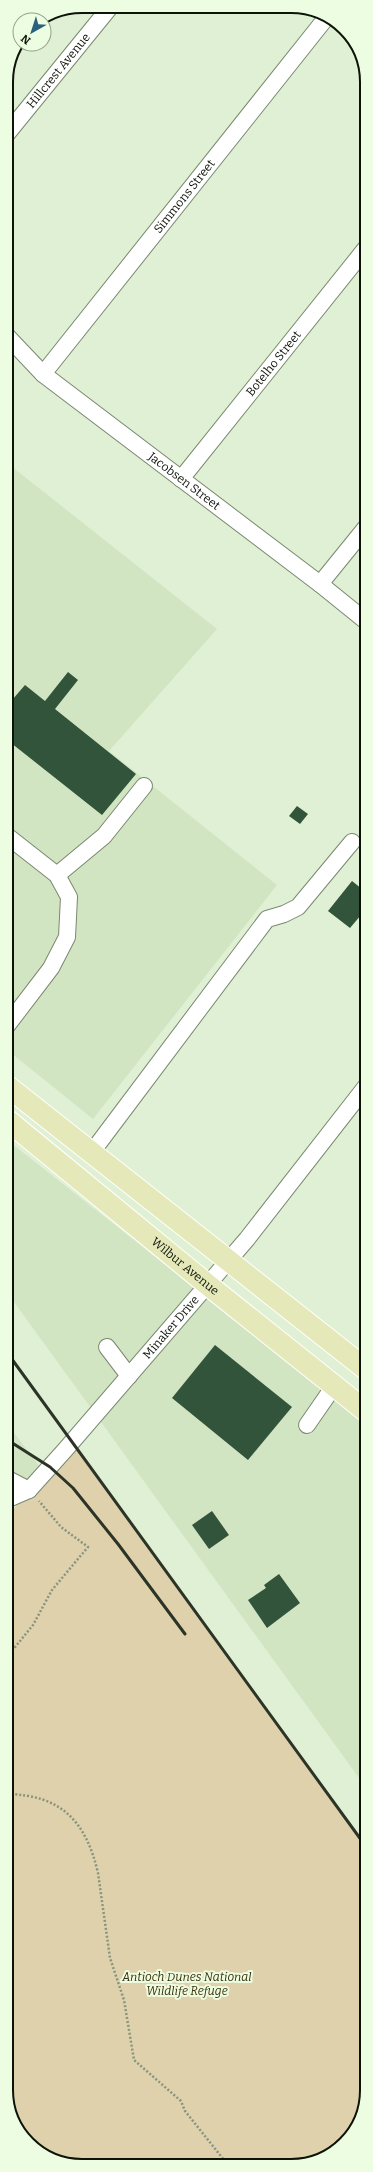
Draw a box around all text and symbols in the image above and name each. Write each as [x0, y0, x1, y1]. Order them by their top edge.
north arrow [12, 12, 52, 52]
street label: Hillcrest Avenue [24, 30, 93, 111]
text: N [18, 31, 33, 47]
street label: Simmons Street [151, 156, 218, 236]
street label: Botelho Street [243, 328, 304, 399]
street label: Jacobsen Street [145, 449, 223, 513]
street label: Wilbur Avenue [149, 1234, 222, 1298]
street label: Minaker Drive [140, 1293, 202, 1362]
park label: Antioch Dunes National Wildlife Refuge [121, 1970, 252, 1998]

